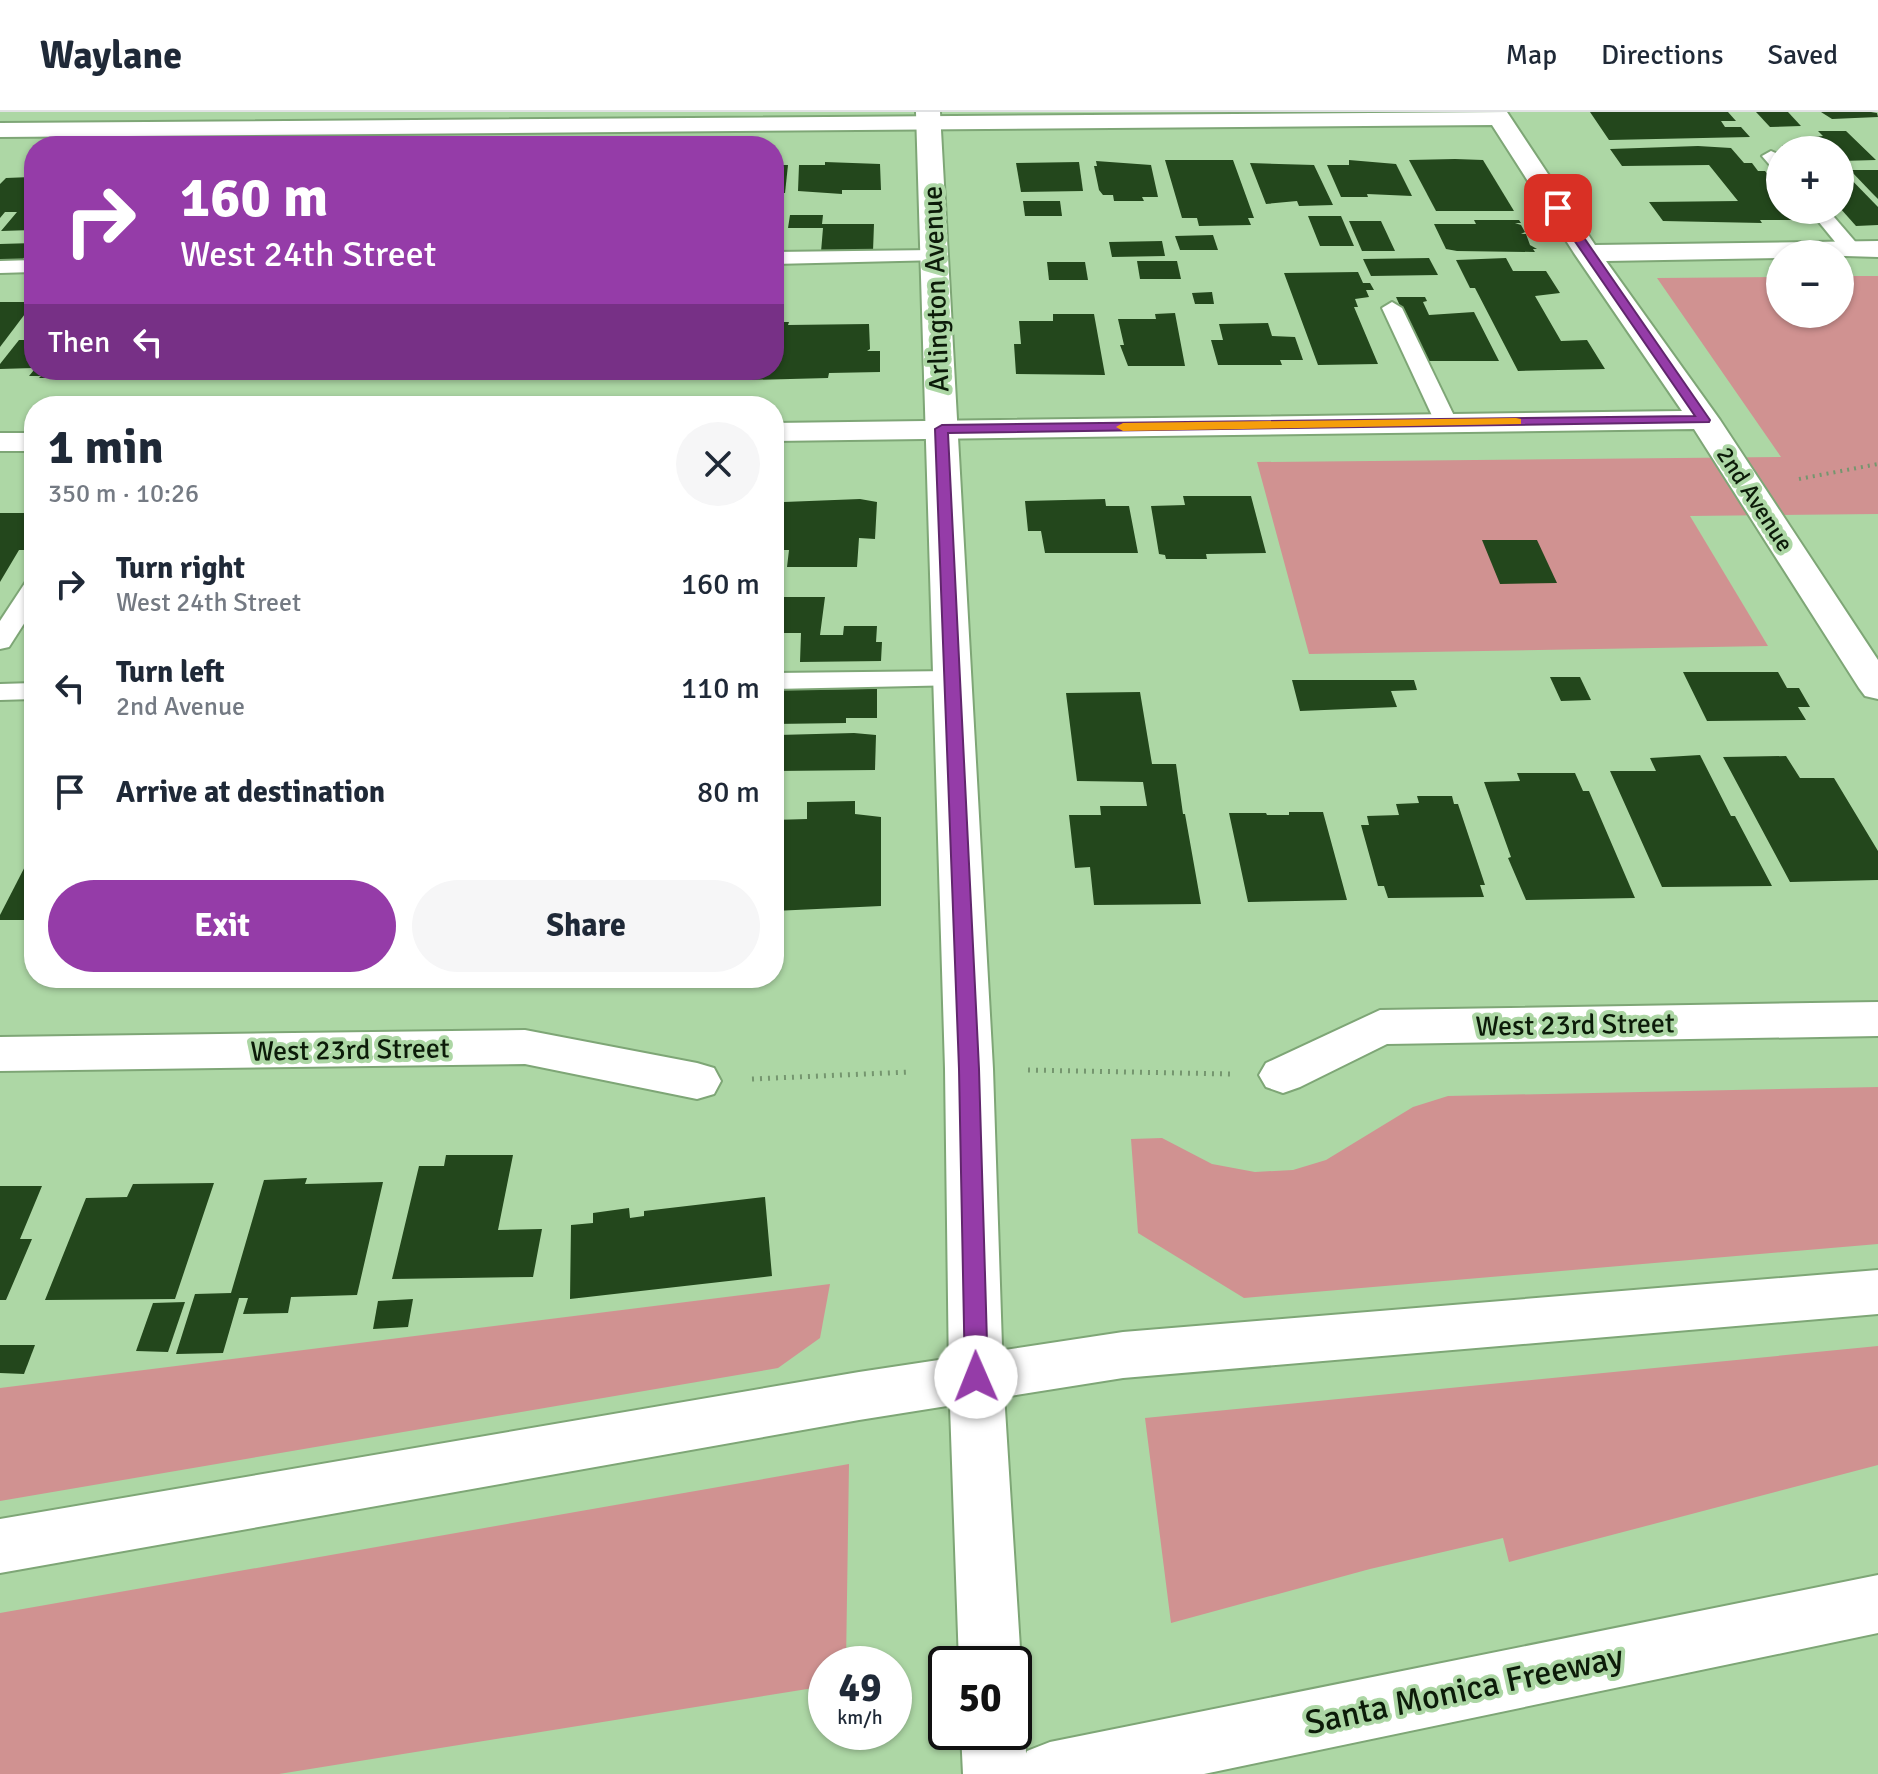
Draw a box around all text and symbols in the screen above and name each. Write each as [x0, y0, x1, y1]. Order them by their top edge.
text: Waylane [40, 32, 182, 79]
text: Map [1505, 38, 1557, 72]
text: Directions [1601, 38, 1723, 72]
text: Saved [1767, 38, 1838, 72]
map controls [1766, 136, 1854, 328]
button: + [1766, 136, 1854, 224]
text: 160 m [180, 163, 328, 232]
icon: right [48, 168, 152, 272]
pin [1524, 174, 1592, 242]
street label: Arlington Avenue [915, 185, 957, 393]
icon: arrive [1536, 186, 1580, 230]
text: West 24th Street [180, 232, 436, 277]
button: − [1766, 240, 1854, 328]
icon: left [126, 320, 170, 364]
text: Then [48, 324, 110, 361]
text: 1 min [48, 418, 164, 477]
button: close [676, 422, 760, 506]
street label: 2nd Avenue [1710, 441, 1800, 557]
text: 350 m · 10:26 [48, 478, 199, 510]
text: Turn right [116, 550, 245, 587]
icon: right [48, 562, 92, 606]
text: 160 m [681, 566, 760, 603]
text: West 24th Street [116, 587, 301, 619]
text: Turn left [116, 654, 225, 691]
icon: left [48, 666, 92, 710]
text: 110 m [681, 670, 760, 707]
text: 2nd Avenue [116, 691, 245, 723]
icon: arrive [48, 770, 92, 814]
text: Arrive at destination [116, 774, 385, 811]
text: 80 m [697, 774, 760, 811]
button: Exit [48, 880, 396, 972]
button: Share [412, 880, 760, 972]
street label: West 23rd Street [1475, 1006, 1675, 1044]
street label: West 23rd Street [250, 1031, 450, 1069]
position arrow [934, 1335, 1018, 1419]
street label: Santa Monica Freeway [1301, 1636, 1627, 1744]
speed limit sign: 50 [928, 1646, 1032, 1750]
text: 49 [838, 1663, 882, 1713]
text: km/h [837, 1705, 883, 1730]

